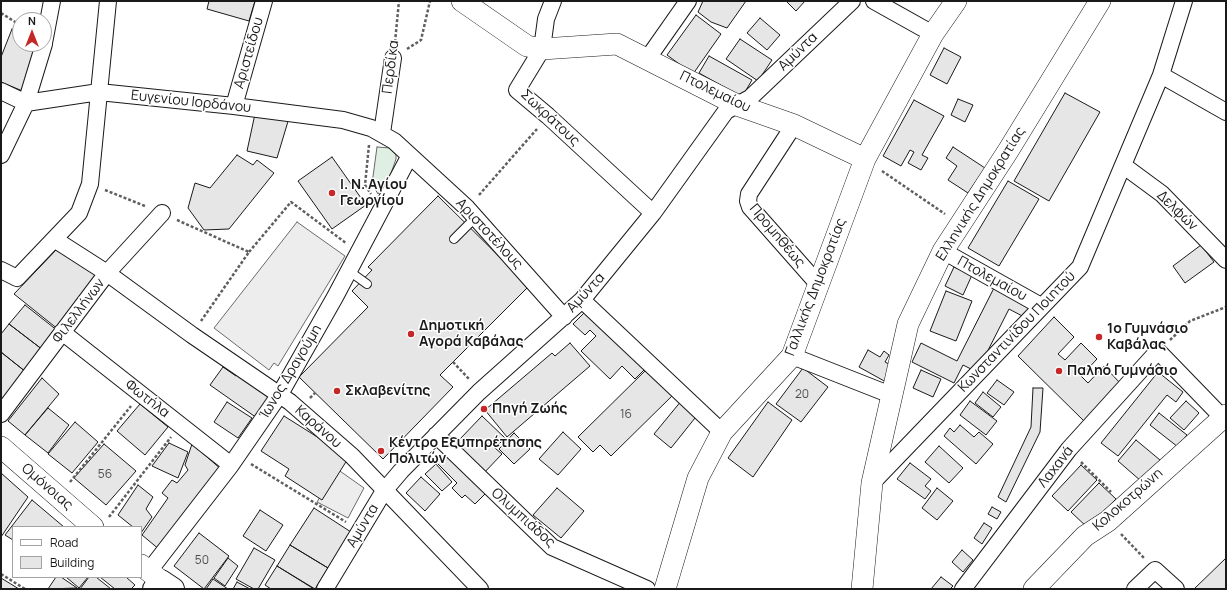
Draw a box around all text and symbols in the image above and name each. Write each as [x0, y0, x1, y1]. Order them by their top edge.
north arrow [12, 12, 52, 52]
text: N [28, 13, 36, 28]
street label: Αριστείδου [231, 15, 267, 91]
street label: Αμύντα [775, 29, 821, 75]
street label: Περδίκα [379, 39, 403, 95]
street label: Πτολεμαίου [677, 68, 753, 116]
street label: Σωκράτους [517, 86, 583, 150]
street label: Ευγενίου Ιορδάνου [130, 87, 252, 117]
street label: Ελληνικής Δημοκρατίας [933, 124, 1029, 264]
place label: Ι. Ν. Αγίου Γεωργίου [340, 177, 407, 210]
street label: Δελφών [1153, 187, 1201, 235]
marker: Ι. Ν. Αγίου Γεωργίου [327, 188, 337, 198]
street label: Αριστοτέλους [452, 195, 526, 273]
street label: Προμηθέως [746, 201, 808, 271]
street label: Γαλλικής Δημοκρατίας [782, 216, 850, 358]
street label: Πτολεμαίου [954, 253, 1030, 305]
street label: Κωνσταντινίδου Ποιητού [955, 268, 1079, 396]
street label: Αμύντα [563, 270, 609, 316]
street label: Φιλελλήνων [49, 275, 109, 347]
place label: Δημοτική Αγορά Καβάλας [419, 318, 523, 350]
place label: 1ο Γυμνάσιο Καβάλας [1107, 321, 1188, 354]
street label: Ίωνος Δραγούμη [256, 322, 326, 422]
marker: Δημοτική Αγορά Καβάλας [406, 329, 416, 339]
marker: 1ο Γυμνάσιο Καβάλας [1094, 332, 1104, 342]
place label: Παληό Γυμνάσιο [1067, 363, 1178, 379]
marker: Παληό Γυμνάσιο [1054, 366, 1064, 376]
street label: Φωτήλα [121, 376, 173, 422]
place label: Σκλαβενίτης [345, 383, 430, 399]
marker: Σκλαβενίτης [332, 386, 342, 396]
house number: 20 [795, 388, 809, 402]
place label: Πηγή Ζωής [492, 401, 567, 417]
street label: Καράνου [291, 402, 345, 452]
marker: Πηγή Ζωής [479, 404, 489, 414]
house number: 16 [620, 408, 632, 422]
place label: Κέντρο Εξυπηρέτησης Πολιτών [389, 435, 542, 468]
street label: Λαχανά [1035, 443, 1077, 491]
marker: Κέντρο Εξυπηρέτησης Πολιτών [376, 446, 386, 456]
street label: Ομόνοιας [18, 460, 76, 514]
street label: Κολοκοτρώνη [1090, 465, 1166, 535]
house number: 56 [98, 468, 112, 482]
street label: Ολυμπιάδος [487, 485, 559, 551]
street label: Αμύντα [343, 501, 383, 551]
legend [12, 526, 142, 578]
text: Road [50, 534, 78, 551]
text: Building [50, 554, 94, 571]
house number: 50 [195, 554, 209, 568]

